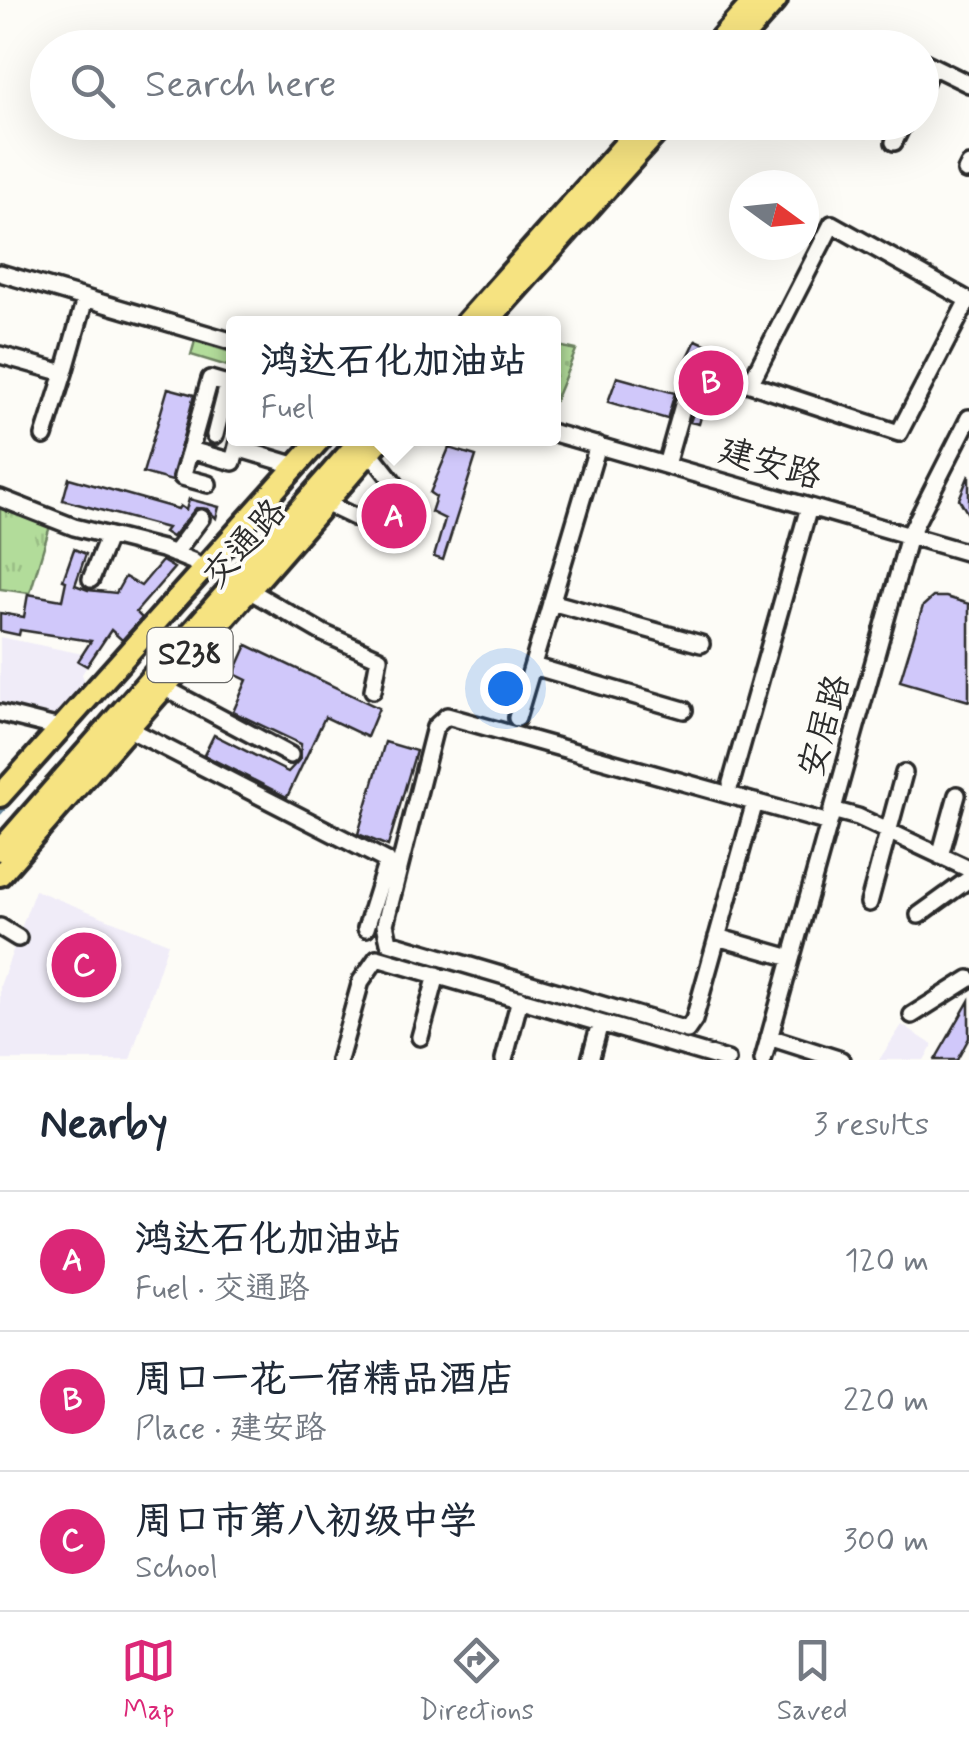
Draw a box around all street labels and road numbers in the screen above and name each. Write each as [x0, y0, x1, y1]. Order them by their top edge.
street label: 建安路 [713, 427, 827, 501]
street label: 交通路 [193, 490, 297, 598]
road number: S238 [148, 628, 232, 682]
street label: 安居路 [788, 669, 862, 783]

